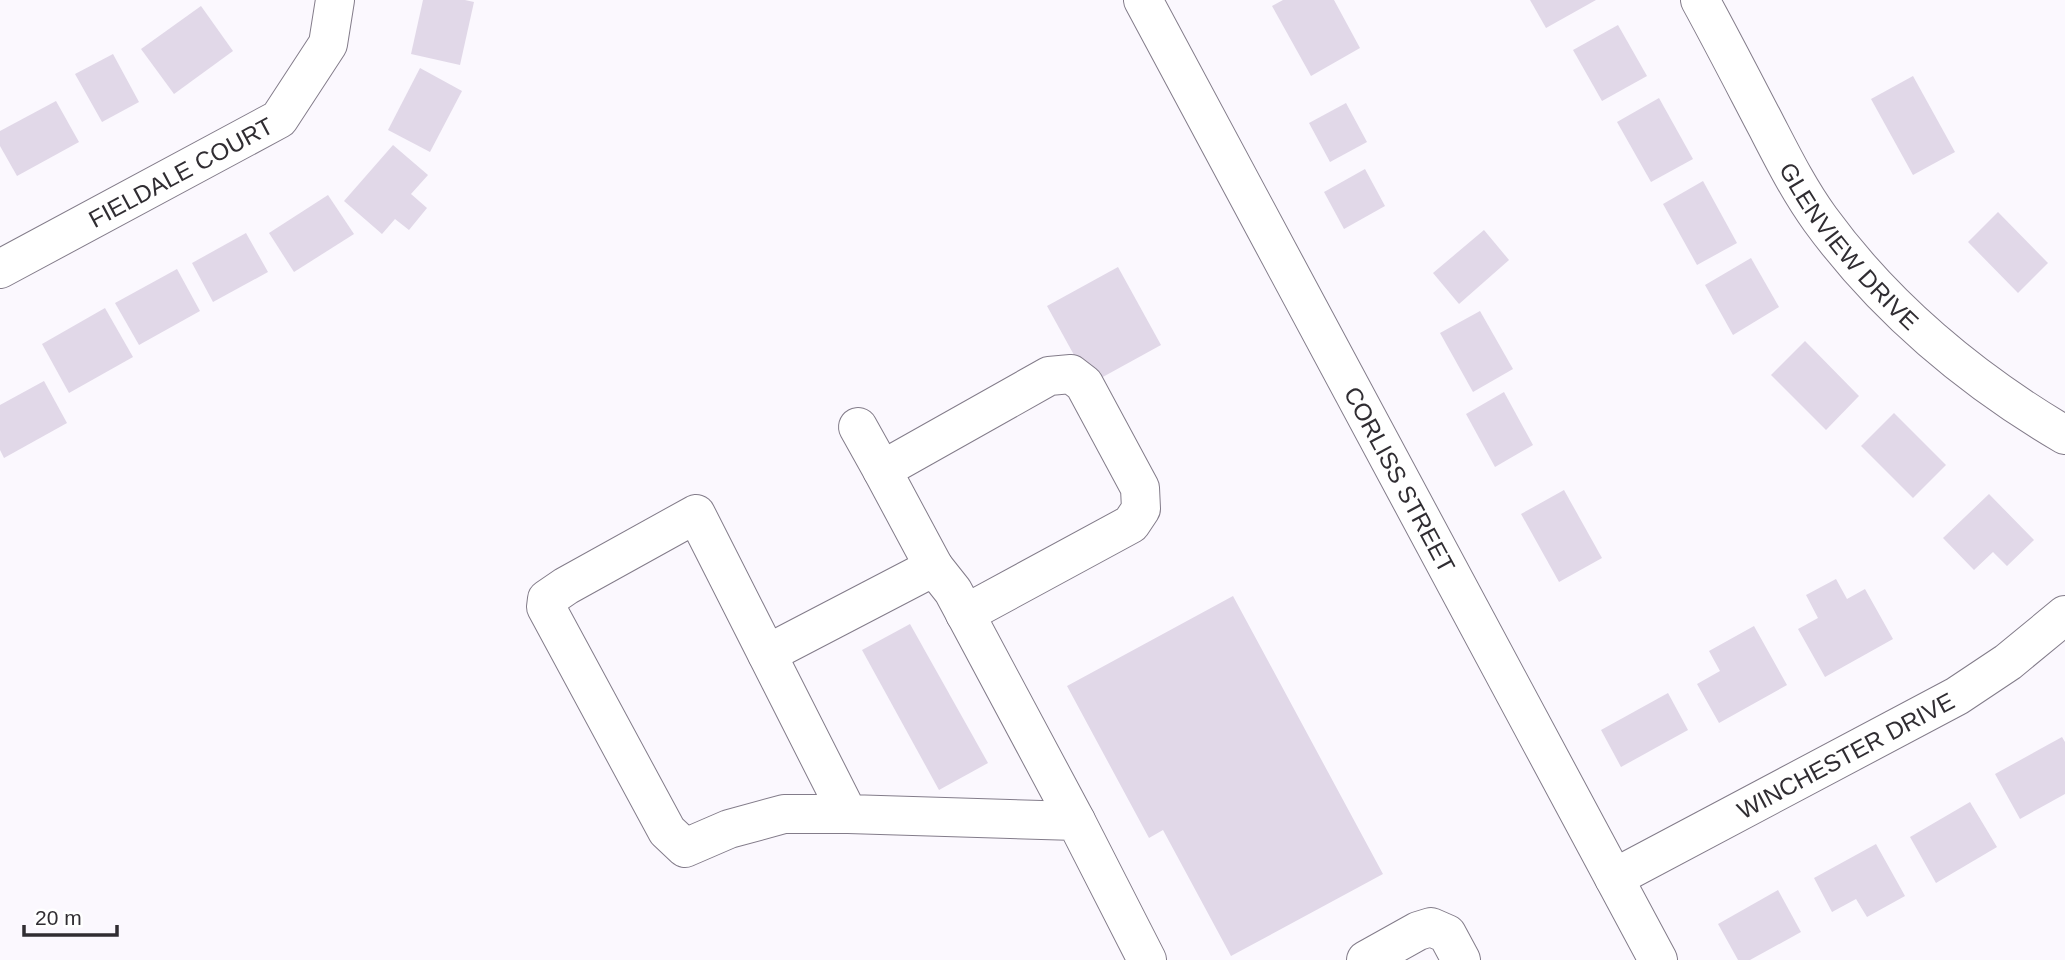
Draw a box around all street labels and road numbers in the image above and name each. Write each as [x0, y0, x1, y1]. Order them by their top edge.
street label: FIELDALE COURT [84, 111, 278, 232]
street label: GLENVIEW DRIVE [1775, 158, 1924, 335]
street label: CORLISS STREET [1339, 382, 1461, 577]
street label: WINCHESTER DRIVE [1732, 687, 1958, 824]

